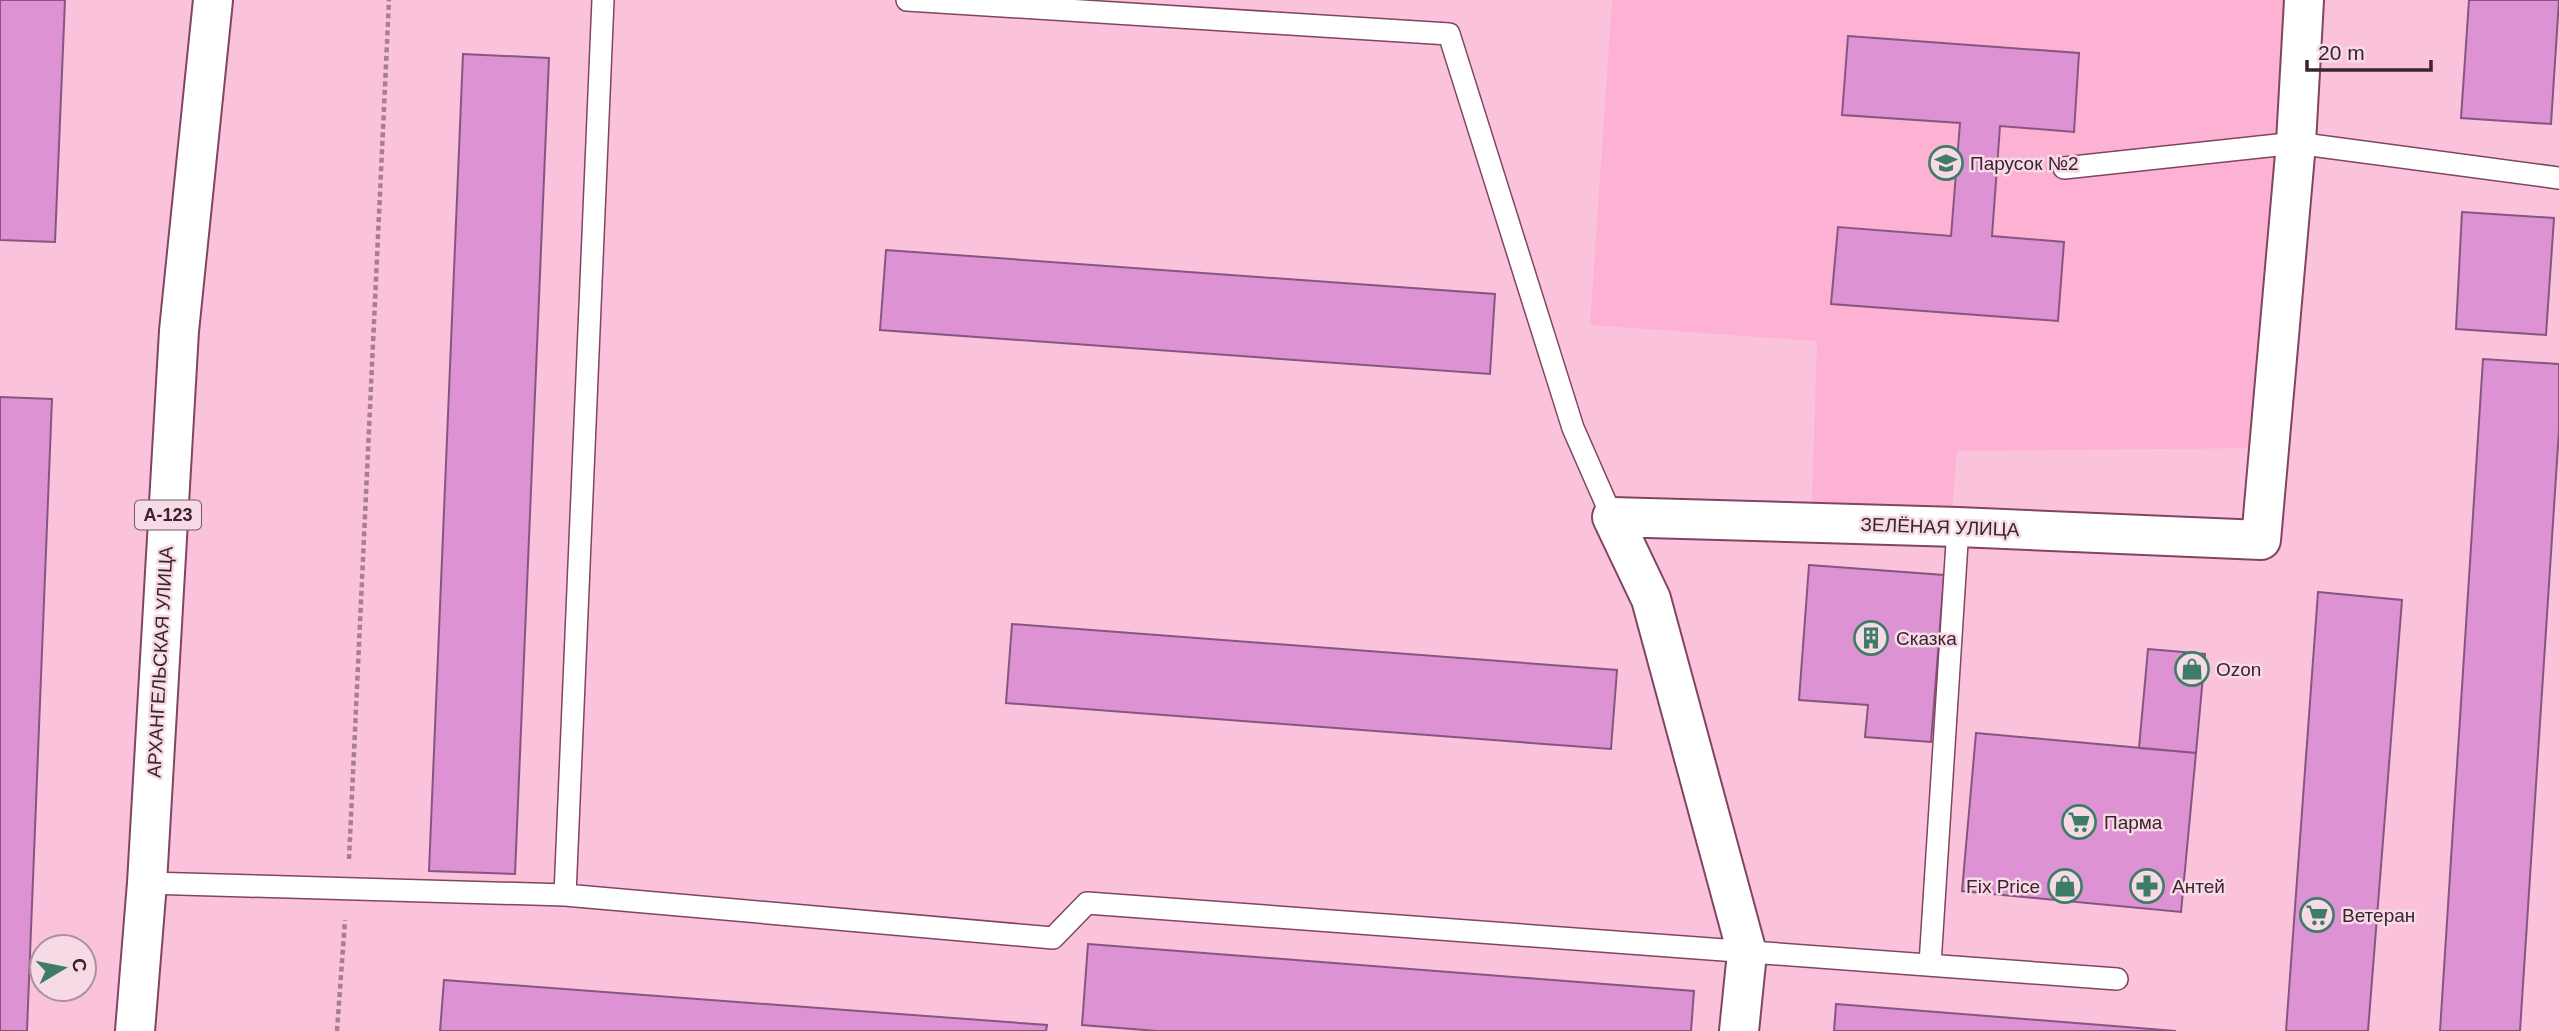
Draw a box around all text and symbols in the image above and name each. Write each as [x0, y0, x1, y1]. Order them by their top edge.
scale bar [2307, 28, 2431, 72]
text: 20 m [2318, 41, 2365, 64]
school or university icon: Парусок №2 [1927, 144, 1965, 182]
place label: Парусок №2 [1970, 153, 2079, 174]
road number: А-123 [135, 500, 201, 530]
street label: ЗЕЛЁНАЯ УЛИЦА [1860, 514, 2020, 540]
street label: АРХАНГЕЛЬСКАЯ УЛИЦА [143, 545, 177, 778]
building icon: Сказка [1852, 619, 1890, 657]
place label: Сказка [1896, 628, 1957, 649]
shop icon: Ozon [2173, 650, 2211, 688]
place label: Ozon [2216, 659, 2261, 680]
supermarket icon: Парма [2060, 803, 2098, 841]
place label: Парма [2104, 812, 2163, 833]
shop icon: Fix Price [2046, 867, 2084, 905]
pharmacy icon: Антей [2128, 867, 2166, 905]
place label: Fix Price [1966, 876, 2040, 897]
place label: Антей [2172, 876, 2225, 897]
supermarket icon: Ветеран [2298, 896, 2336, 934]
place label: Ветеран [2342, 905, 2415, 926]
north arrow [28, 933, 98, 1003]
text: С [68, 957, 91, 974]

